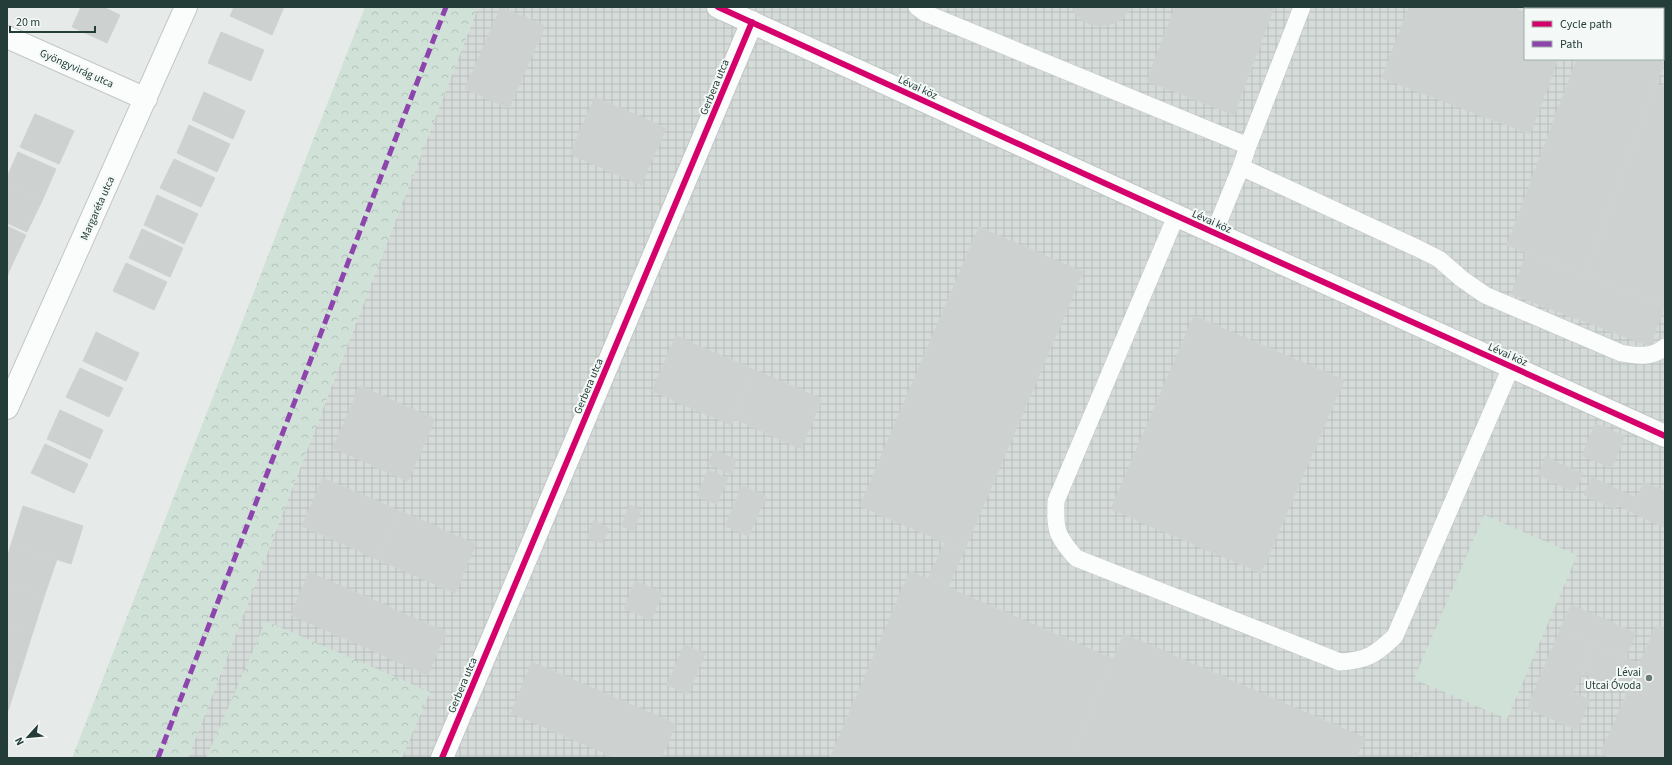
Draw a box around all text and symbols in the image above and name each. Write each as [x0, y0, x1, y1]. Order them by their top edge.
scale bar [10, 8, 95, 34]
legend [1524, 8, 1664, 60]
text: 20 m [16, 14, 40, 31]
text: Cycle path [1560, 16, 1612, 33]
text: Path [1560, 36, 1583, 53]
street label: Gyöngyvirág utca [37, 45, 116, 91]
street label: Gerbera utca [696, 57, 733, 117]
street label: Lévai köz [896, 72, 940, 103]
street label: Margaréta utca [77, 174, 118, 243]
street label: Lévai köz [1190, 206, 1234, 237]
street label: Lévai köz [1486, 339, 1530, 370]
street label: Gerbera utca [570, 356, 607, 416]
street label: Gerbera utca [444, 655, 481, 715]
place label: Lévai Utcai Óvoda [1585, 665, 1641, 693]
marker: Lévai Utcai Óvoda [1644, 673, 1654, 683]
north arrow [8, 717, 48, 757]
text: N [11, 735, 28, 748]

